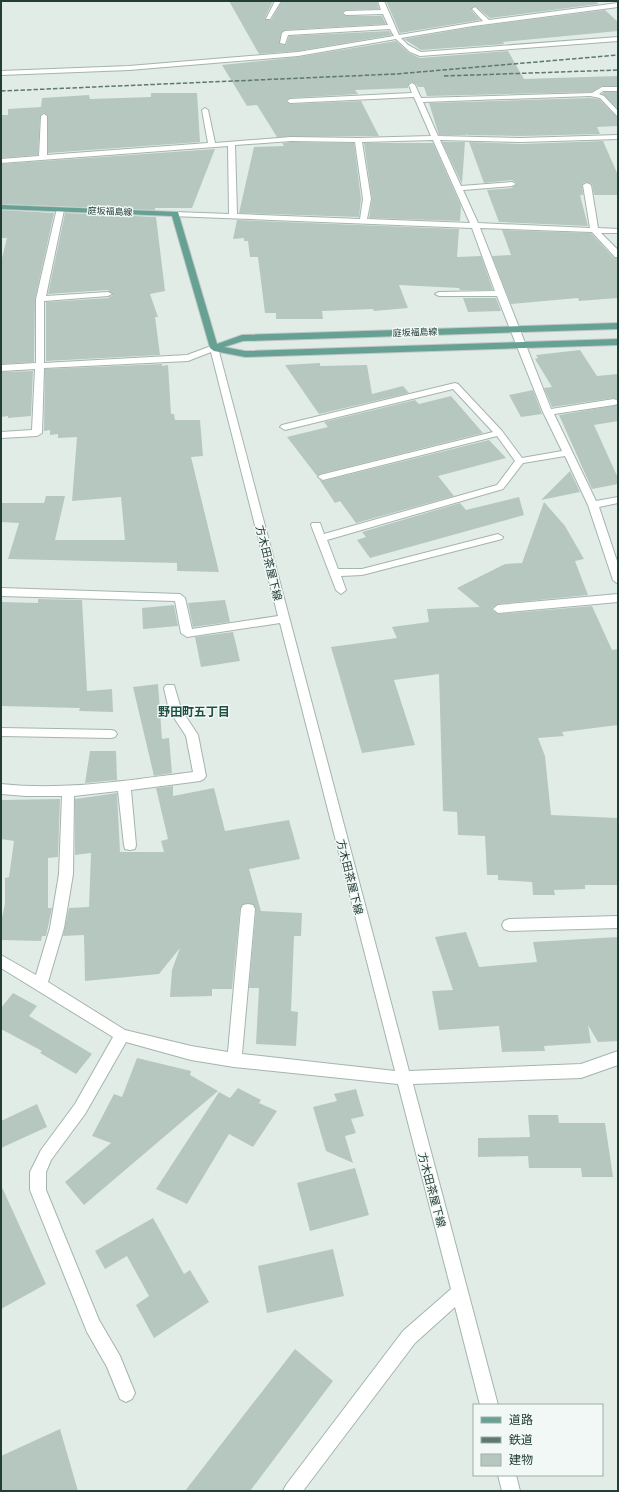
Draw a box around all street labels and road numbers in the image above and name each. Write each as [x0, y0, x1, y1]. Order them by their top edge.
street label: 庭坂福島線 [87, 204, 134, 218]
street label: 庭坂福島線 [392, 325, 439, 339]
street label: 方木田茶屋下線 [252, 524, 286, 602]
street label: 方木田茶屋下線 [333, 838, 367, 916]
street label: 方木田茶屋下線 [414, 1151, 450, 1229]

